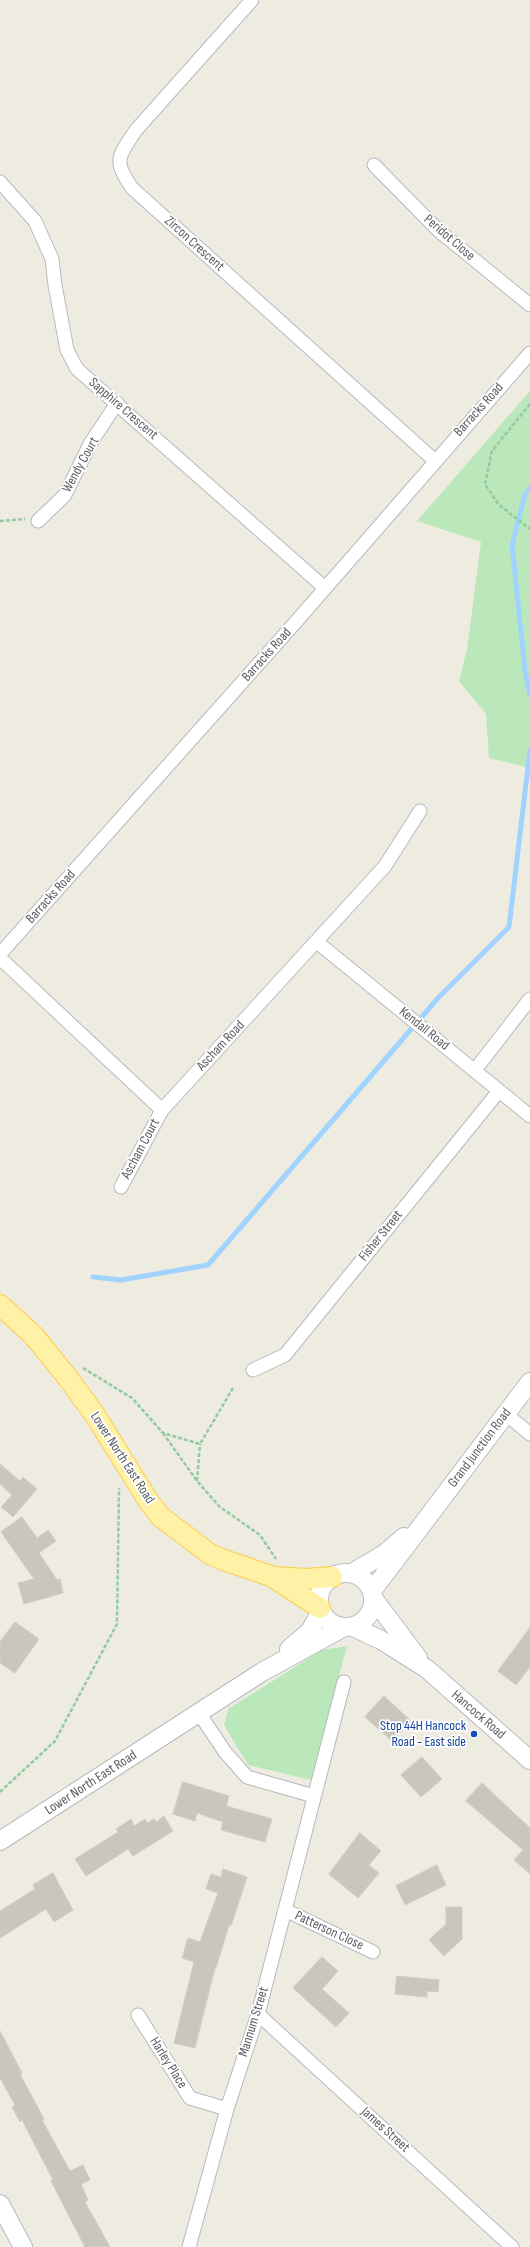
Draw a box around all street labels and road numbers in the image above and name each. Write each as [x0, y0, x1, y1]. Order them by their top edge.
street label: Peridot Close [420, 211, 478, 265]
street label: Zircon Crescent [161, 213, 227, 275]
street label: Sapphire Crescent [85, 374, 161, 444]
street label: Barracks Road [451, 380, 507, 440]
street label: Wendy Court [59, 434, 103, 496]
street label: Barracks Road [239, 625, 295, 685]
street label: Barracks Road [23, 867, 79, 927]
street label: Kendall Road [396, 1004, 452, 1054]
street label: Ascham Road [194, 1017, 248, 1075]
street label: Ascham Court [118, 1116, 164, 1182]
street label: Fisher Street [355, 1207, 407, 1265]
street label: Grand Junction Road [445, 1405, 515, 1491]
street label: Lower North East Road [86, 1409, 158, 1507]
street label: Hancock Road [447, 1687, 509, 1743]
street label: Lower North East Road [42, 1747, 140, 1819]
street label: Patterson Close [292, 1908, 366, 1954]
street label: Mannum Street [235, 1985, 273, 2059]
street label: Harley Place [146, 2034, 190, 2092]
street label: James Street [357, 2104, 413, 2156]

